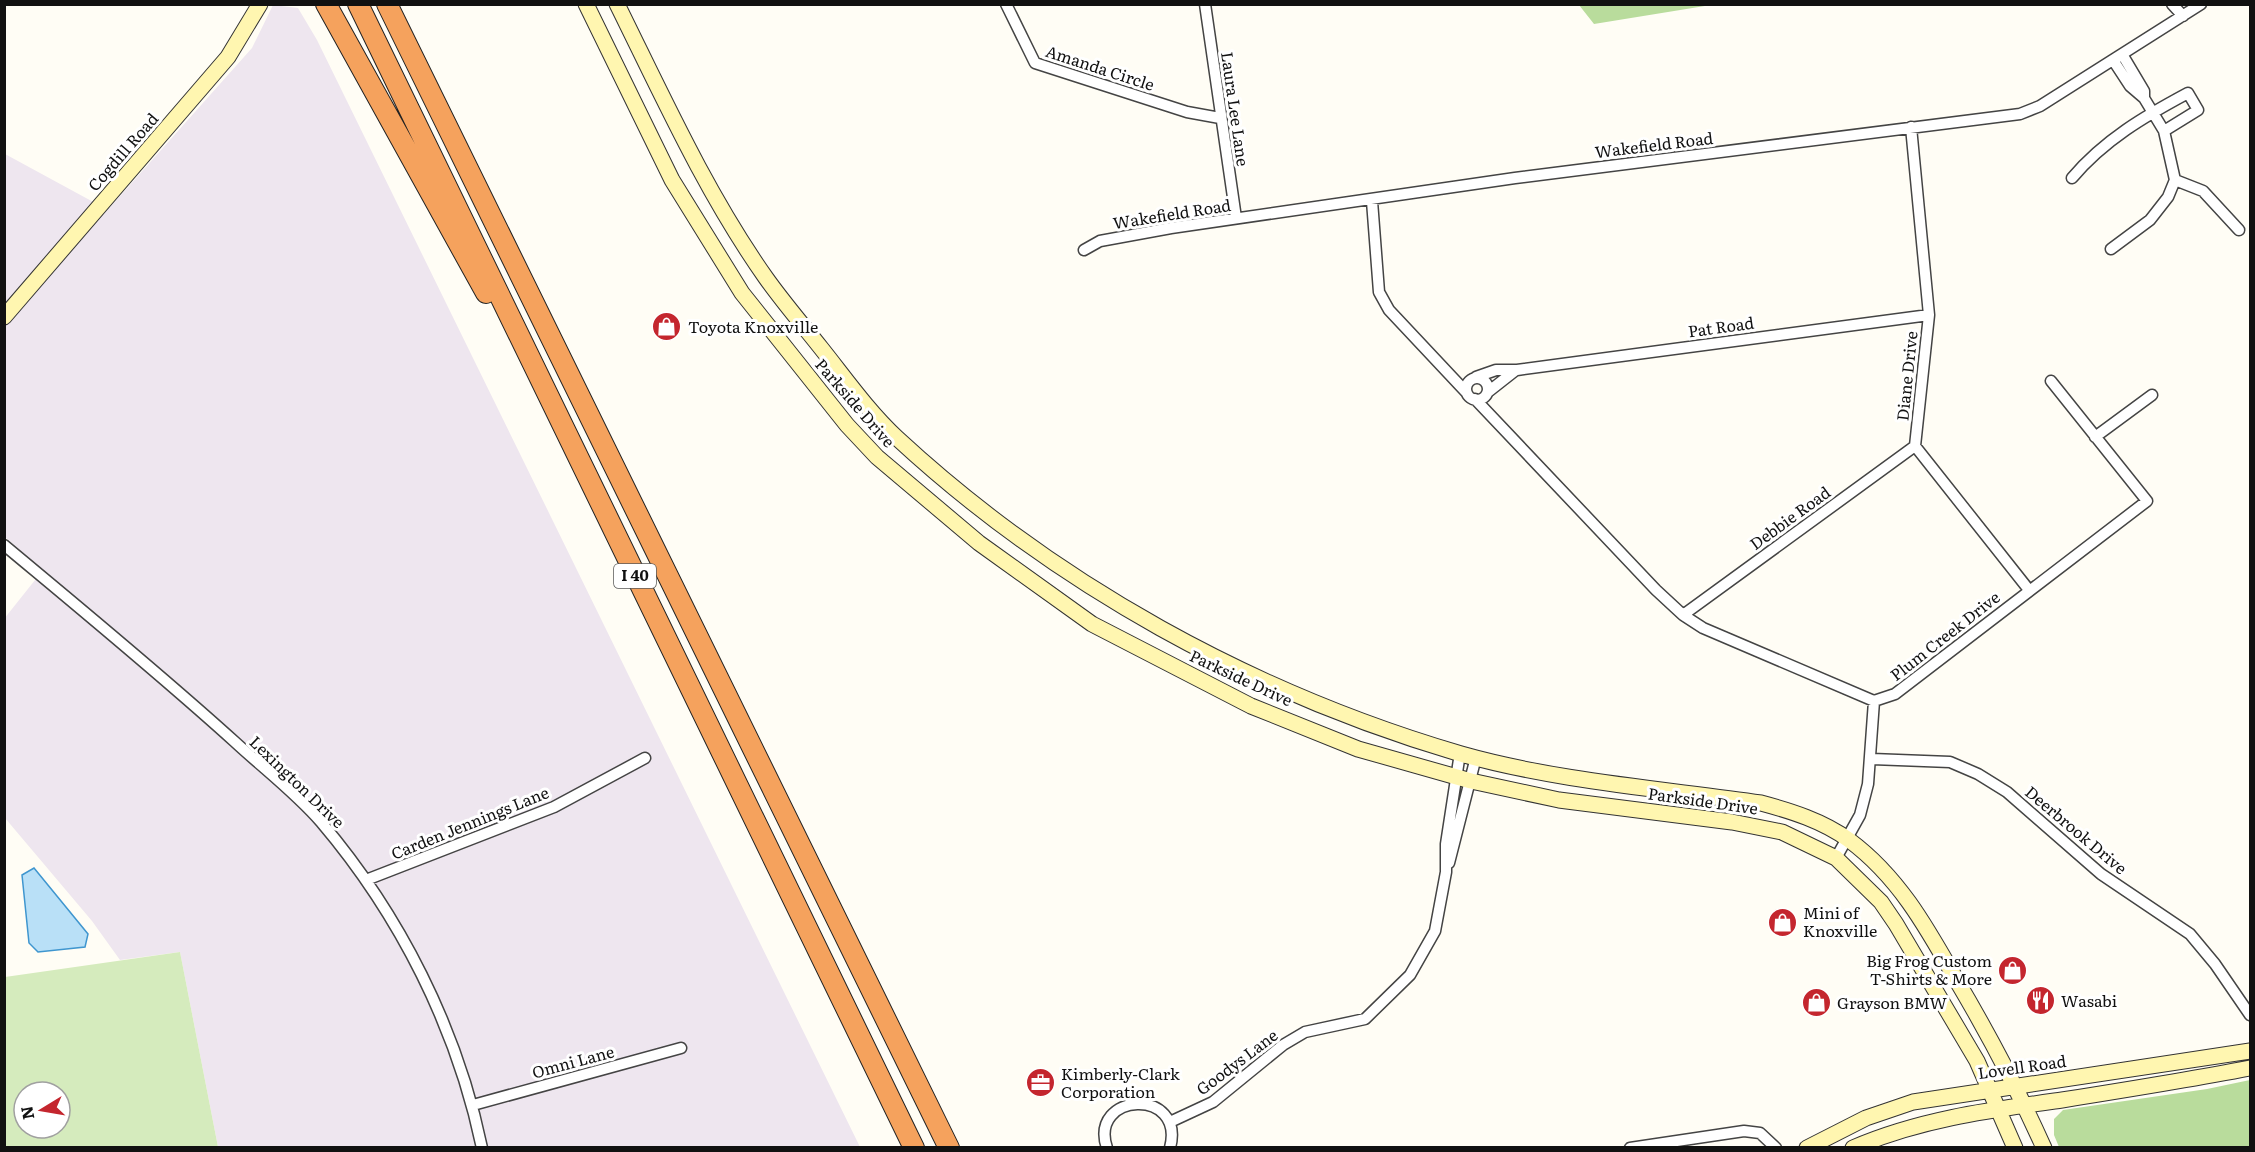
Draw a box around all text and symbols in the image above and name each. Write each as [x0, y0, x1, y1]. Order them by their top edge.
street label: Amanda Circle [1043, 38, 1158, 96]
street label: Laura Lee Lane [1216, 50, 1256, 168]
street label: Cogdill Road [81, 107, 163, 196]
street label: Wakefield Road [1593, 125, 1715, 163]
street label: Wakefield Road [1111, 192, 1233, 234]
street label: Pat Road [1686, 309, 1756, 343]
shop icon: Toyota Knoxville [651, 311, 683, 343]
place label: Toyota Knoxville [688, 314, 818, 338]
street label: Diane Drive [1889, 330, 1923, 422]
street label: Parkside Drive [810, 353, 901, 452]
street label: Debbie Road [1744, 480, 1835, 555]
road number: I 40 [614, 564, 656, 588]
street label: Plum Creek Drive [1884, 585, 2004, 686]
street label: Parkside Drive [1186, 643, 1297, 711]
street label: Lexington Drive [245, 730, 351, 833]
street label: Carden Jennings Lane [387, 779, 552, 865]
street label: Deerbrook Drive [2021, 779, 2133, 879]
street label: Parkside Drive [1647, 780, 1760, 820]
place label: Mini of Knoxville [1803, 900, 1877, 942]
shop icon: Mini of Knoxville [1766, 906, 1798, 938]
place label: Big Frog Custom T-Shirts & More [1866, 948, 1992, 990]
shop icon: Big Frog Custom T-Shirts & More [1997, 954, 2029, 986]
restaurant icon: Wasabi [2024, 985, 2056, 1017]
shop icon: Grayson BMW [1800, 987, 1832, 1019]
place label: Wasabi [2061, 988, 2117, 1012]
place label: Grayson BMW [1837, 990, 1948, 1014]
street label: Goodys Lane [1191, 1023, 1282, 1100]
street label: Omni Lane [529, 1039, 616, 1084]
street label: Lovell Road [1976, 1048, 2068, 1084]
place label: Kimberly-Clark Corporation [1061, 1061, 1180, 1103]
office icon: Kimberly-Clark Corporation [1024, 1067, 1056, 1099]
north arrow [12, 1080, 72, 1140]
text: N [13, 1104, 39, 1122]

